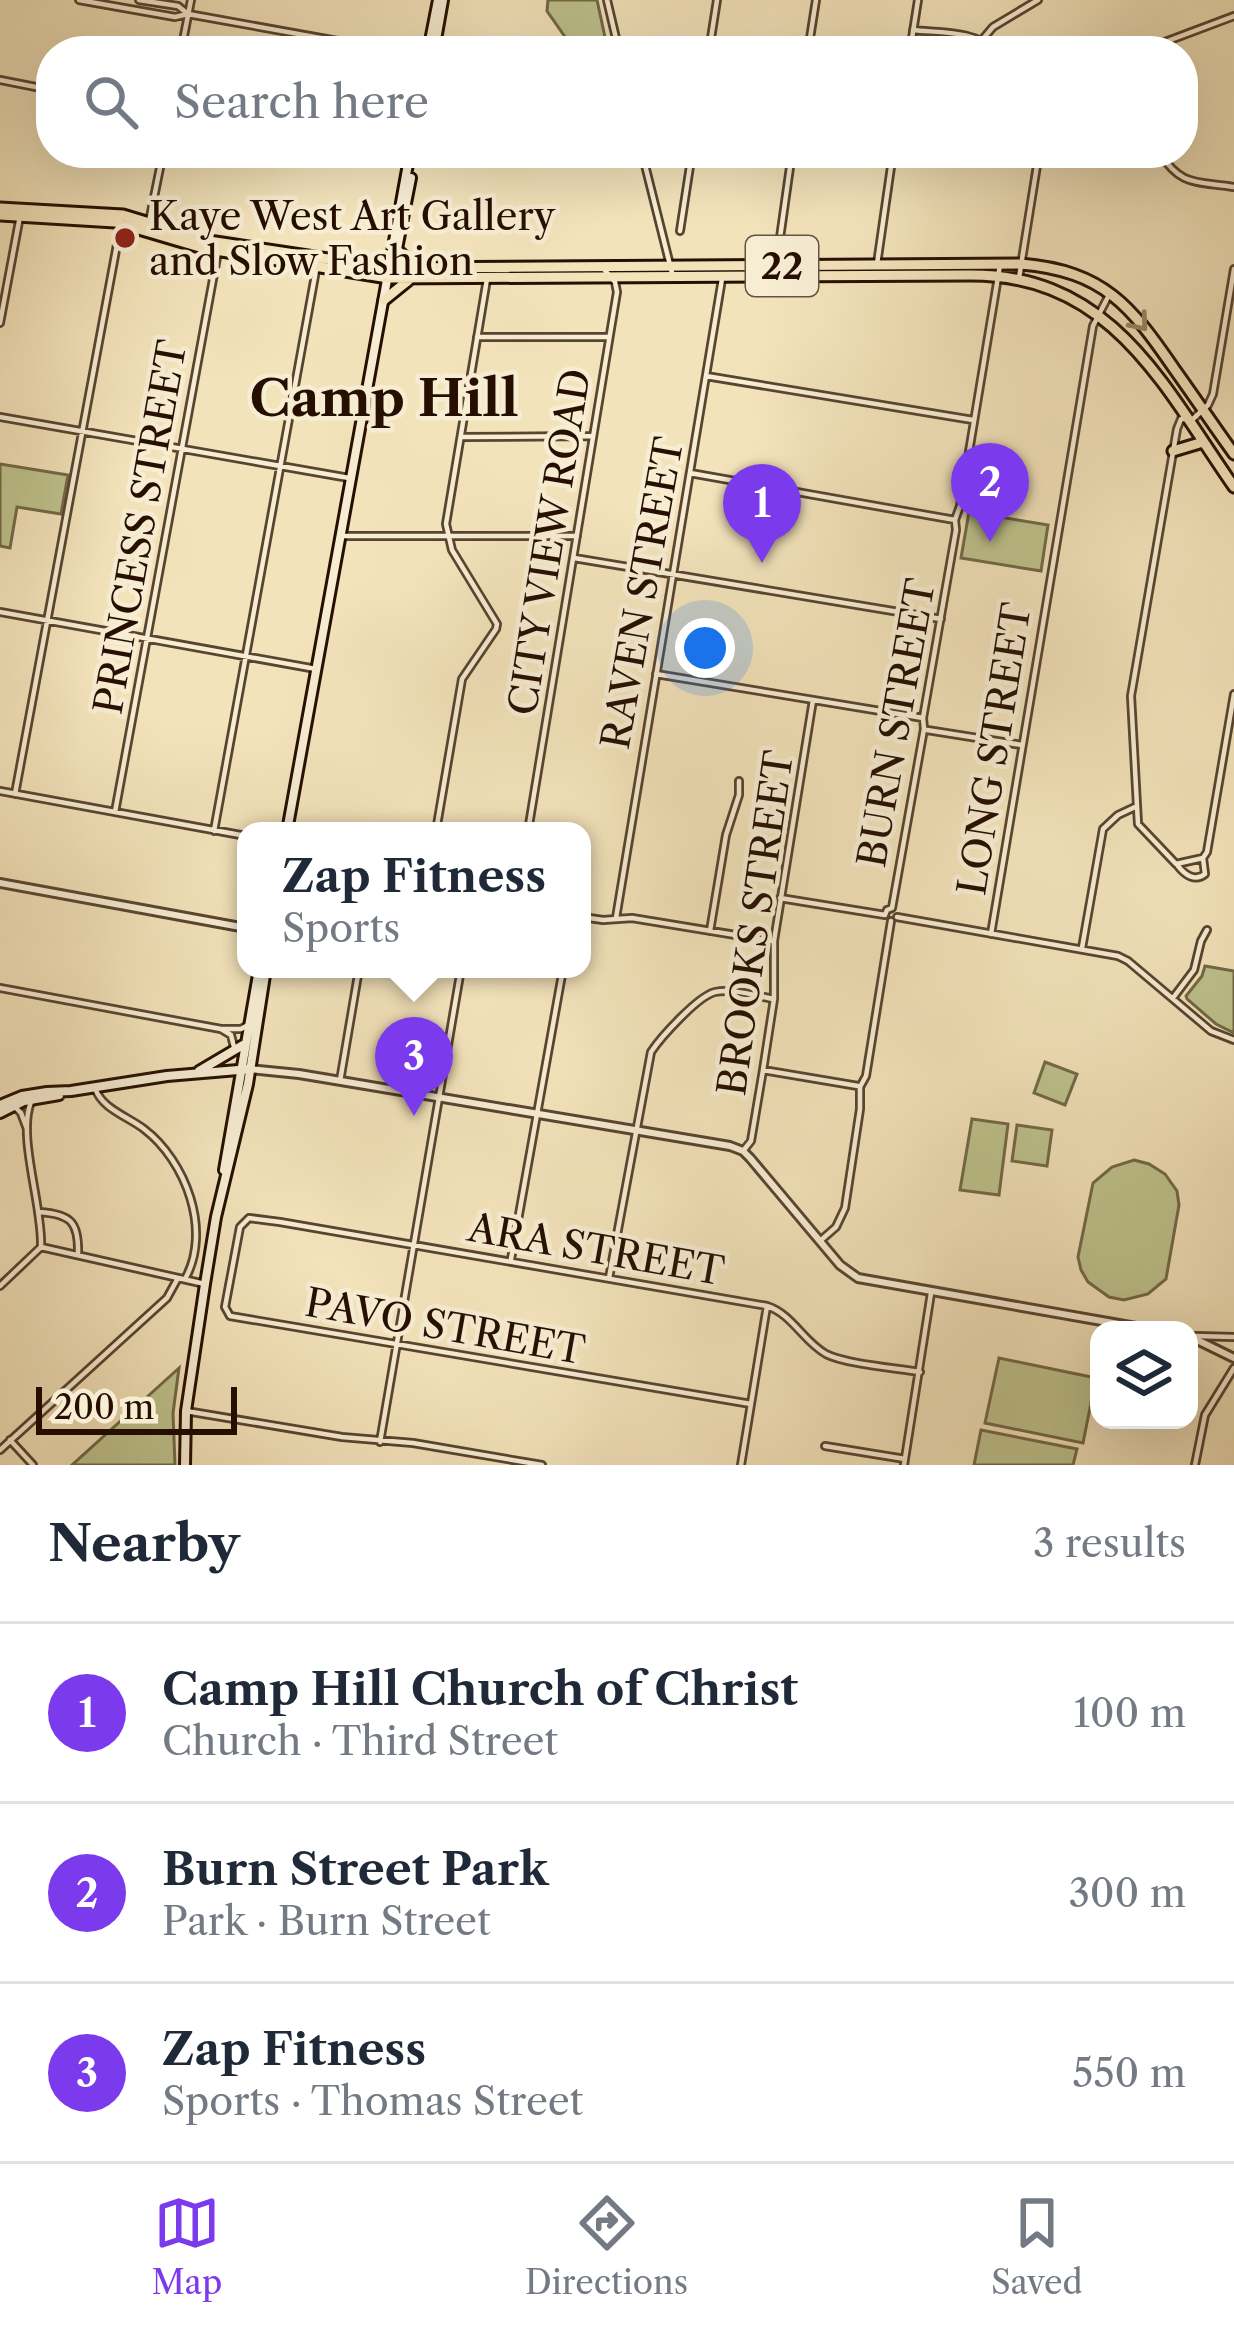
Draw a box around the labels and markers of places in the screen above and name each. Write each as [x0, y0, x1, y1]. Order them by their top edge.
place label: Kaye West Art Gallery and Slow Fashion [149, 192, 556, 285]
marker: Kaye West Art Gallery and Slow Fashion [112, 225, 138, 251]
pin: 2 [951, 443, 1029, 542]
pin: 1 [723, 464, 801, 563]
pin: 3 [375, 1017, 453, 1116]

